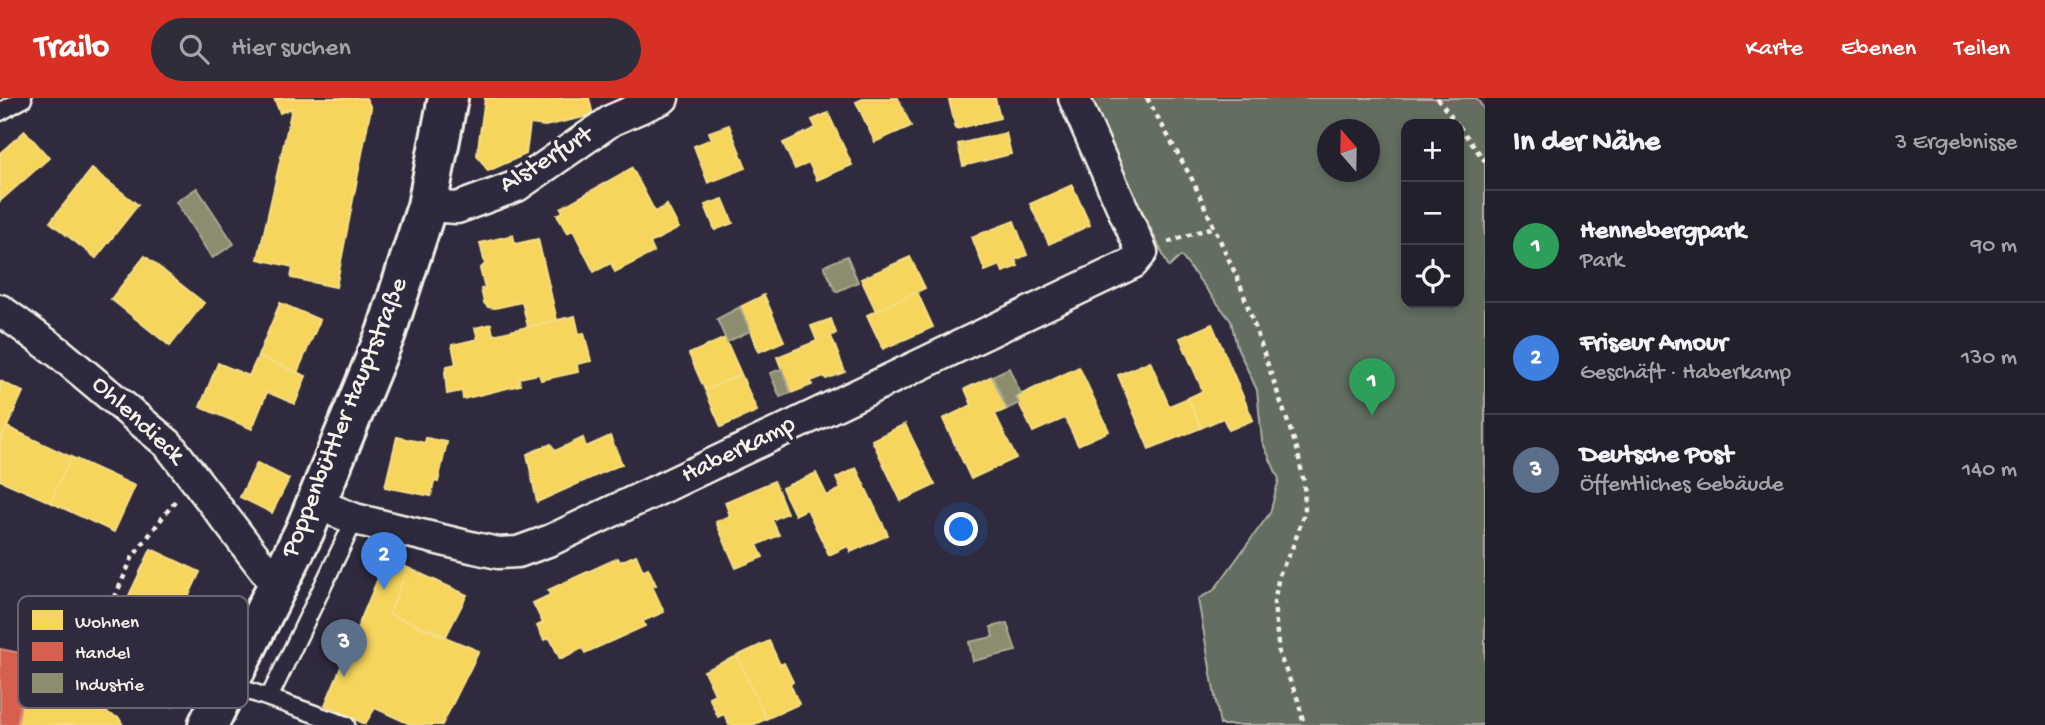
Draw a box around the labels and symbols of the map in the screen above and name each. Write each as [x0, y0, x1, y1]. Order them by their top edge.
street label: Alsterfurt [495, 119, 601, 202]
north arrow [1317, 119, 1380, 182]
street label: Poppenbüttler Hauptstraße [275, 273, 417, 563]
pin: 1 [1349, 358, 1395, 416]
street label: Ohlendieck [84, 370, 192, 473]
street label: Haberkamp [677, 410, 801, 492]
your location [944, 512, 978, 546]
pin: 2 [361, 532, 407, 590]
legend [18, 596, 248, 708]
text: Wohnen [75, 612, 139, 635]
pin: 3 [321, 619, 367, 677]
text: Handel [75, 643, 131, 666]
text: Industrie [75, 675, 144, 698]

